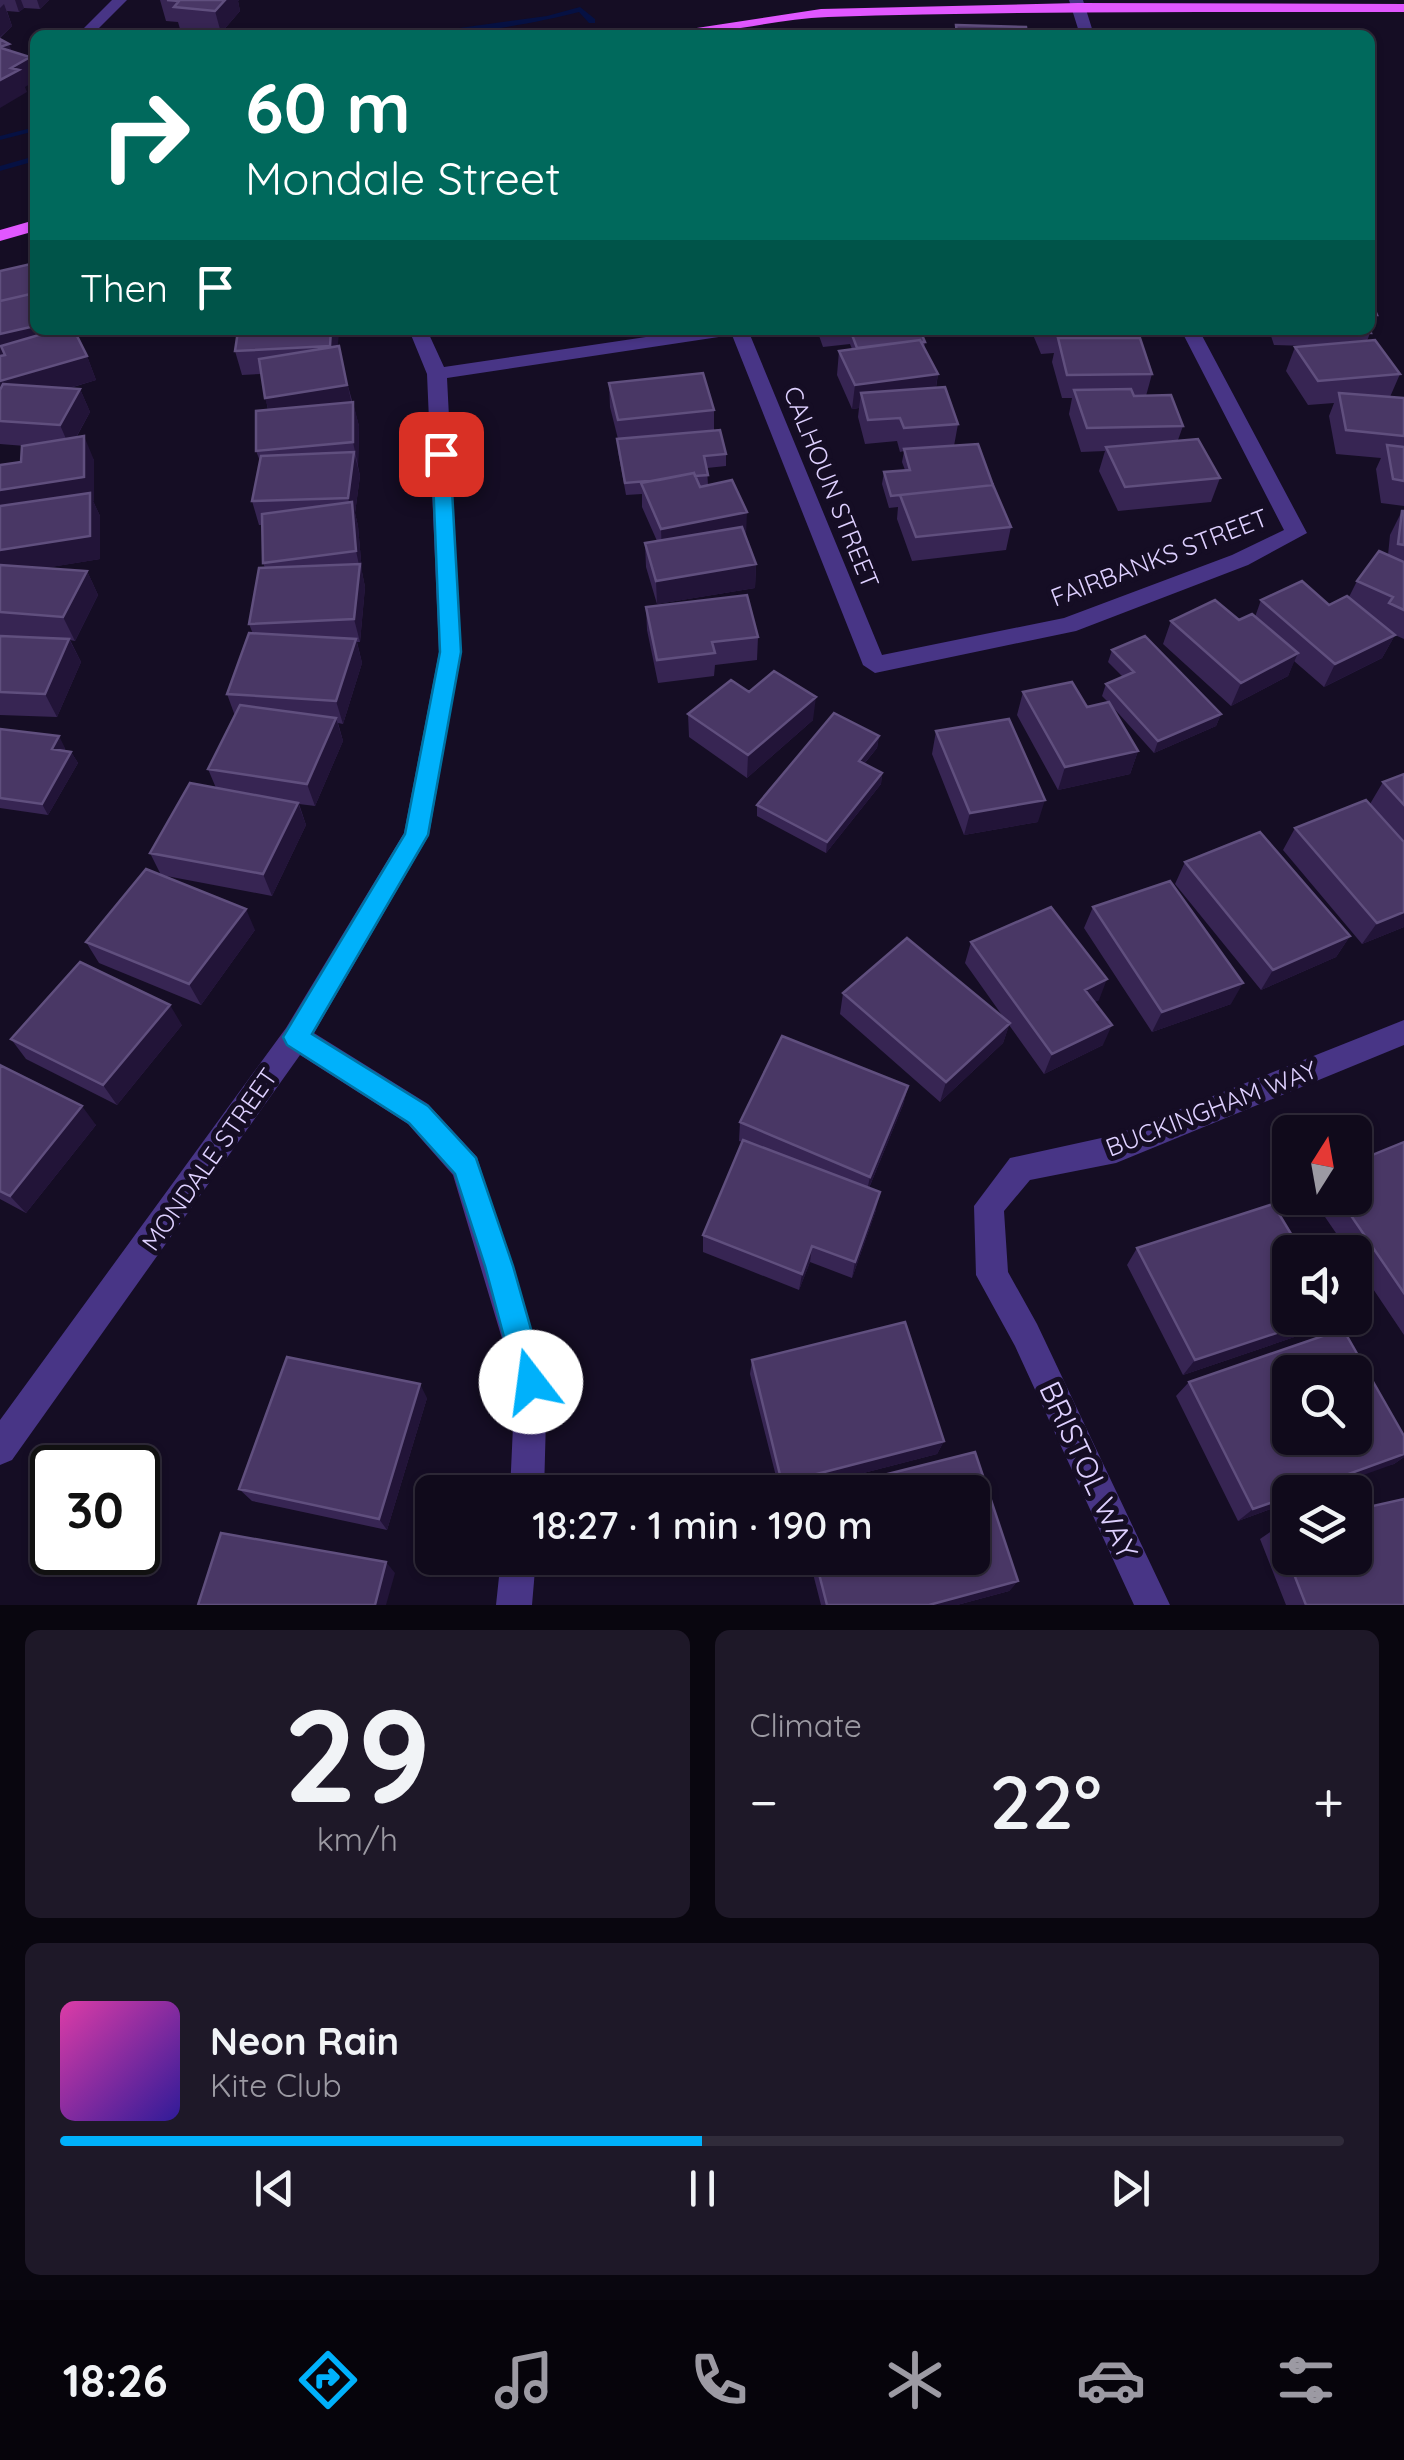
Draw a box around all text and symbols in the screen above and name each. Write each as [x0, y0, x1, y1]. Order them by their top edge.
text: 60 m [245, 63, 411, 151]
icon: right [80, 70, 210, 200]
text: Mondale Street [245, 150, 561, 206]
icon: arrive [188, 260, 243, 315]
text: Then [80, 264, 168, 312]
street label: CALHOUN STREET [777, 381, 887, 593]
pin [399, 412, 484, 497]
icon: arrive [414, 427, 469, 482]
street label: FAIRBANKS STREET [1046, 501, 1272, 613]
street label: BUCKINGHAM WAY [1101, 1053, 1321, 1163]
street label: MONDALE STREET [134, 1062, 284, 1256]
north arrow [1272, 1115, 1372, 1215]
map controls [1272, 1115, 1372, 1575]
button: sound [1272, 1235, 1372, 1335]
position arrow [479, 1330, 583, 1434]
button: search [1272, 1355, 1372, 1455]
street label: BRISTOL WAY [1031, 1375, 1147, 1565]
speed limit sign: 30 [30, 1445, 160, 1575]
button: layers [1272, 1475, 1372, 1575]
text: 18:27 · 1 min · 190 m [532, 1501, 873, 1549]
text: 29 [283, 1672, 431, 1835]
text: Climate [750, 1705, 862, 1745]
text: 22° [989, 1754, 1102, 1848]
text: − [750, 1767, 778, 1836]
text: + [1313, 1767, 1344, 1836]
text: km/h [317, 1819, 398, 1859]
text: Neon Rain [210, 2017, 399, 2065]
text: Kite Club [210, 2065, 342, 2105]
icon: previous [247, 2161, 302, 2216]
icon: pause [675, 2161, 730, 2216]
icon: next [1103, 2161, 1158, 2216]
icon: directions [293, 2345, 363, 2415]
icon: music [489, 2345, 559, 2415]
icon: phone [684, 2345, 754, 2415]
icon: climate [880, 2345, 950, 2415]
icon: car [1076, 2345, 1146, 2415]
icon: filters [1271, 2345, 1341, 2415]
text: 18:26 [63, 2352, 168, 2408]

